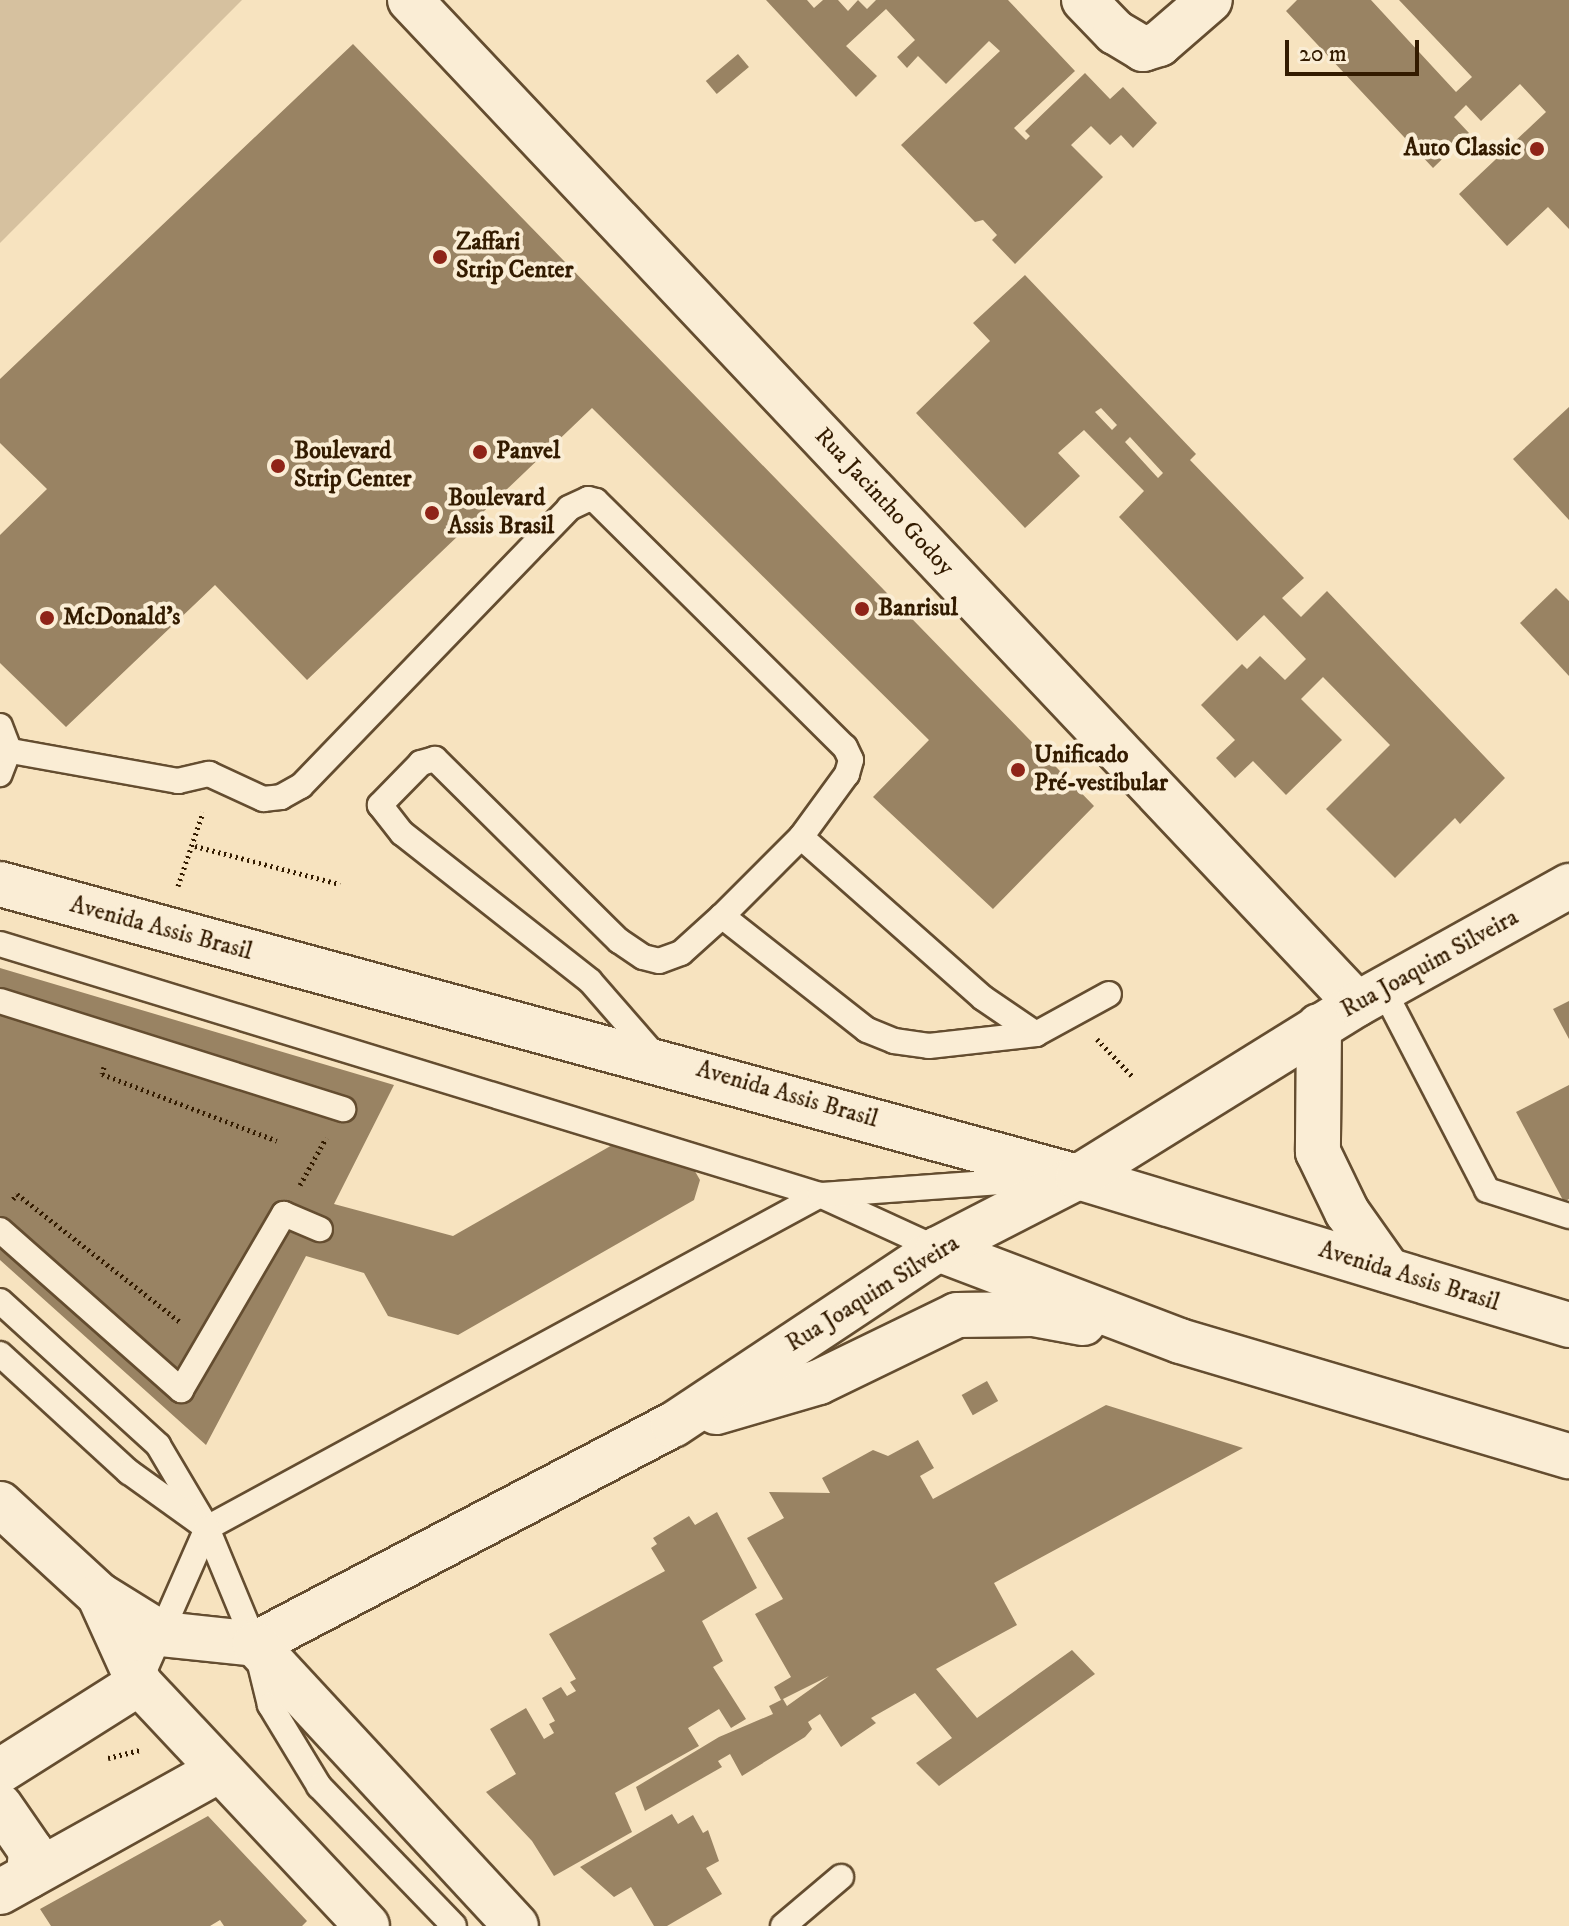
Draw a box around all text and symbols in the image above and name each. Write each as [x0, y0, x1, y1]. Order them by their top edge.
scale bar [1289, 24, 1423, 74]
text: 20 m [1299, 39, 1347, 69]
place label: Auto Classic [1404, 135, 1521, 163]
marker: Auto Classic [1528, 140, 1546, 158]
place label: Zaffari Strip Center [456, 229, 573, 285]
marker: Zaffari Strip Center [431, 248, 449, 266]
street label: Rua Jacintho Godoy [808, 422, 960, 582]
place label: Boulevard Strip Center [294, 438, 411, 494]
place label: Panvel [496, 438, 560, 466]
marker: Panvel [471, 443, 489, 461]
marker: Boulevard Strip Center [269, 457, 287, 475]
place label: Boulevard Assis Brasil [448, 485, 554, 541]
marker: Boulevard Assis Brasil [423, 504, 441, 522]
place label: Banrisul [878, 595, 958, 623]
marker: Banrisul [853, 600, 871, 618]
place label: McDonald's [63, 604, 180, 632]
marker: McDonald's [38, 609, 56, 627]
place label: Unificado Pré-vestibular [1034, 742, 1168, 798]
marker: Unificado Pré-vestibular [1009, 761, 1027, 779]
street label: Avenida Assis Brasil [67, 891, 255, 967]
street label: Rua Joaquim Silveira [1336, 903, 1524, 1025]
street label: Avenida Assis Brasil [693, 1055, 881, 1135]
street label: Rua Joaquim Silveira [781, 1229, 965, 1359]
street label: Avenida Assis Brasil [1315, 1236, 1503, 1318]

